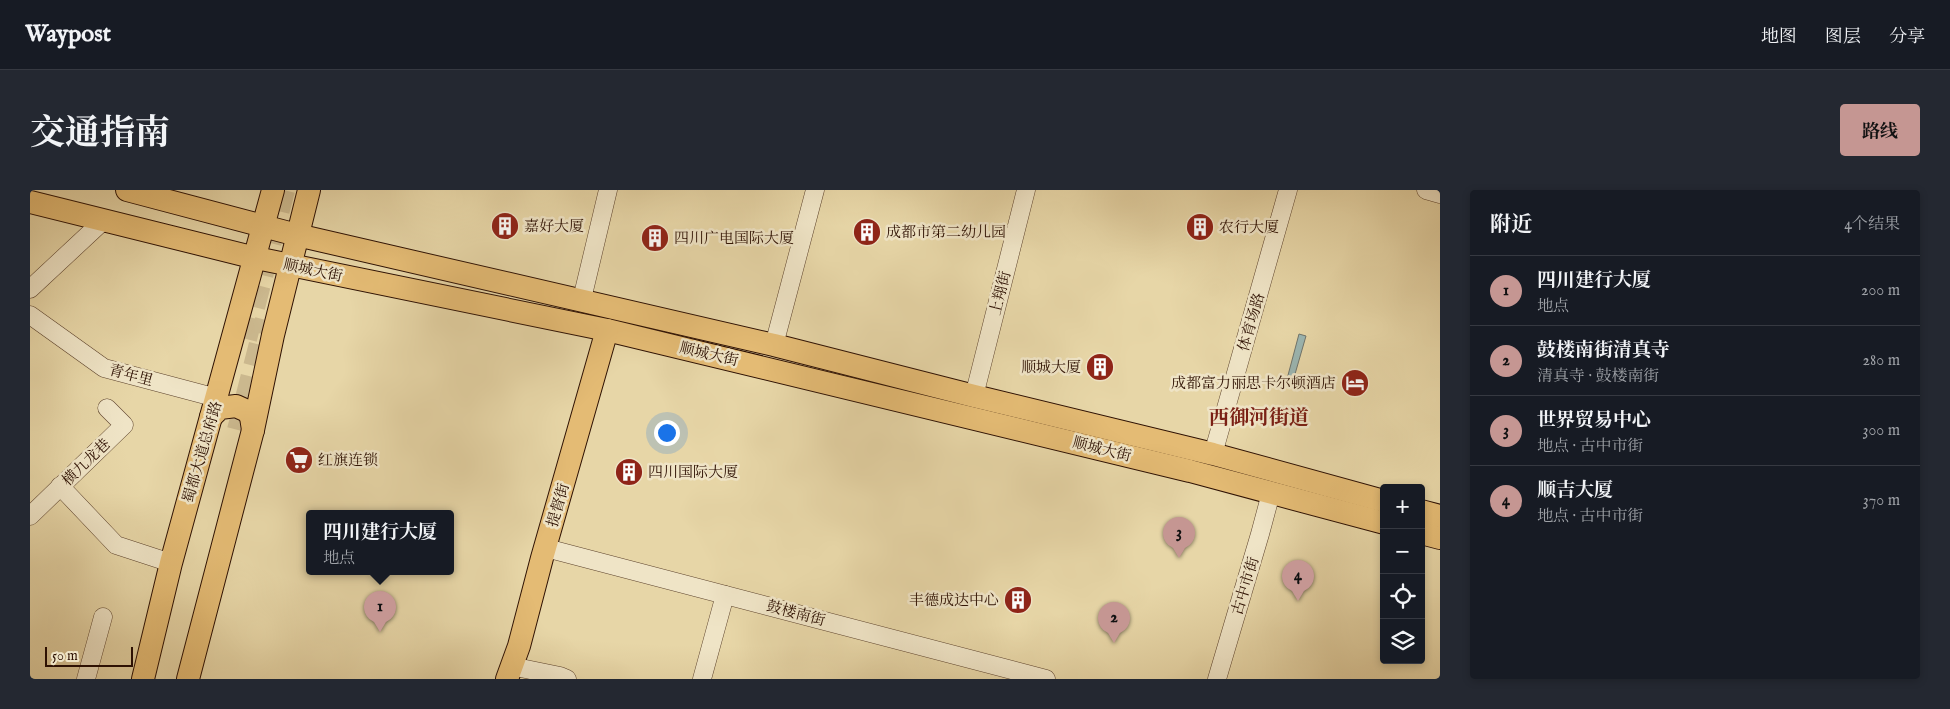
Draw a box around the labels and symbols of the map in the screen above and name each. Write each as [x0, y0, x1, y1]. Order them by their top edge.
building icon: 嘉好大厦 [490, 211, 520, 241]
building icon: 农行大厦 [1185, 212, 1215, 242]
place label: 嘉好大厦 [524, 217, 584, 236]
building icon: 成都市第二幼儿园 [852, 217, 882, 247]
place label: 农行大厦 [1219, 218, 1279, 237]
building icon: 四川广电国际大厦 [640, 223, 670, 253]
place label: 成都市第二幼儿园 [886, 223, 1006, 242]
place label: 四川广电国际大厦 [674, 229, 794, 248]
street label: 顺城大街 [282, 255, 344, 286]
street label: 上翔街 [986, 269, 1015, 317]
street label: 体育场路 [1234, 291, 1269, 354]
street label: 顺城大街 [678, 338, 740, 370]
building icon: 顺城大厦 [1085, 352, 1115, 382]
place label: 顺城大厦 [1021, 358, 1081, 377]
street label: 青年里 [107, 360, 155, 390]
hotel icon: 成都富力丽思卡尔顿酒店 [1340, 368, 1370, 398]
place label: 成都富力丽思卡尔顿酒店 [1171, 374, 1336, 393]
street label: 蜀都大道总府路 [179, 399, 226, 505]
district label: 西御河街道 [1209, 406, 1309, 431]
your location [654, 420, 680, 446]
street label: 顺城大街 [1070, 433, 1133, 466]
street label: 横九龙巷 [58, 435, 115, 490]
supermarket icon: 红旗连锁 [284, 445, 314, 475]
place label: 红旗连锁 [318, 451, 378, 470]
building icon: 四川国际大厦 [614, 457, 644, 487]
place label: 四川国际大厦 [648, 463, 738, 482]
street label: 提督街 [543, 481, 574, 529]
pin: 3 [1163, 517, 1195, 558]
street label: 古中市街 [1228, 555, 1263, 618]
pin: 4 [1282, 560, 1314, 601]
building icon: 丰德成达中心 [1003, 585, 1033, 615]
pin: 1 [364, 591, 396, 632]
place label: 丰德成达中心 [909, 591, 999, 610]
street label: 鼓楼南街 [764, 597, 827, 630]
pin: 2 [1098, 602, 1130, 643]
scale bar [45, 644, 132, 667]

